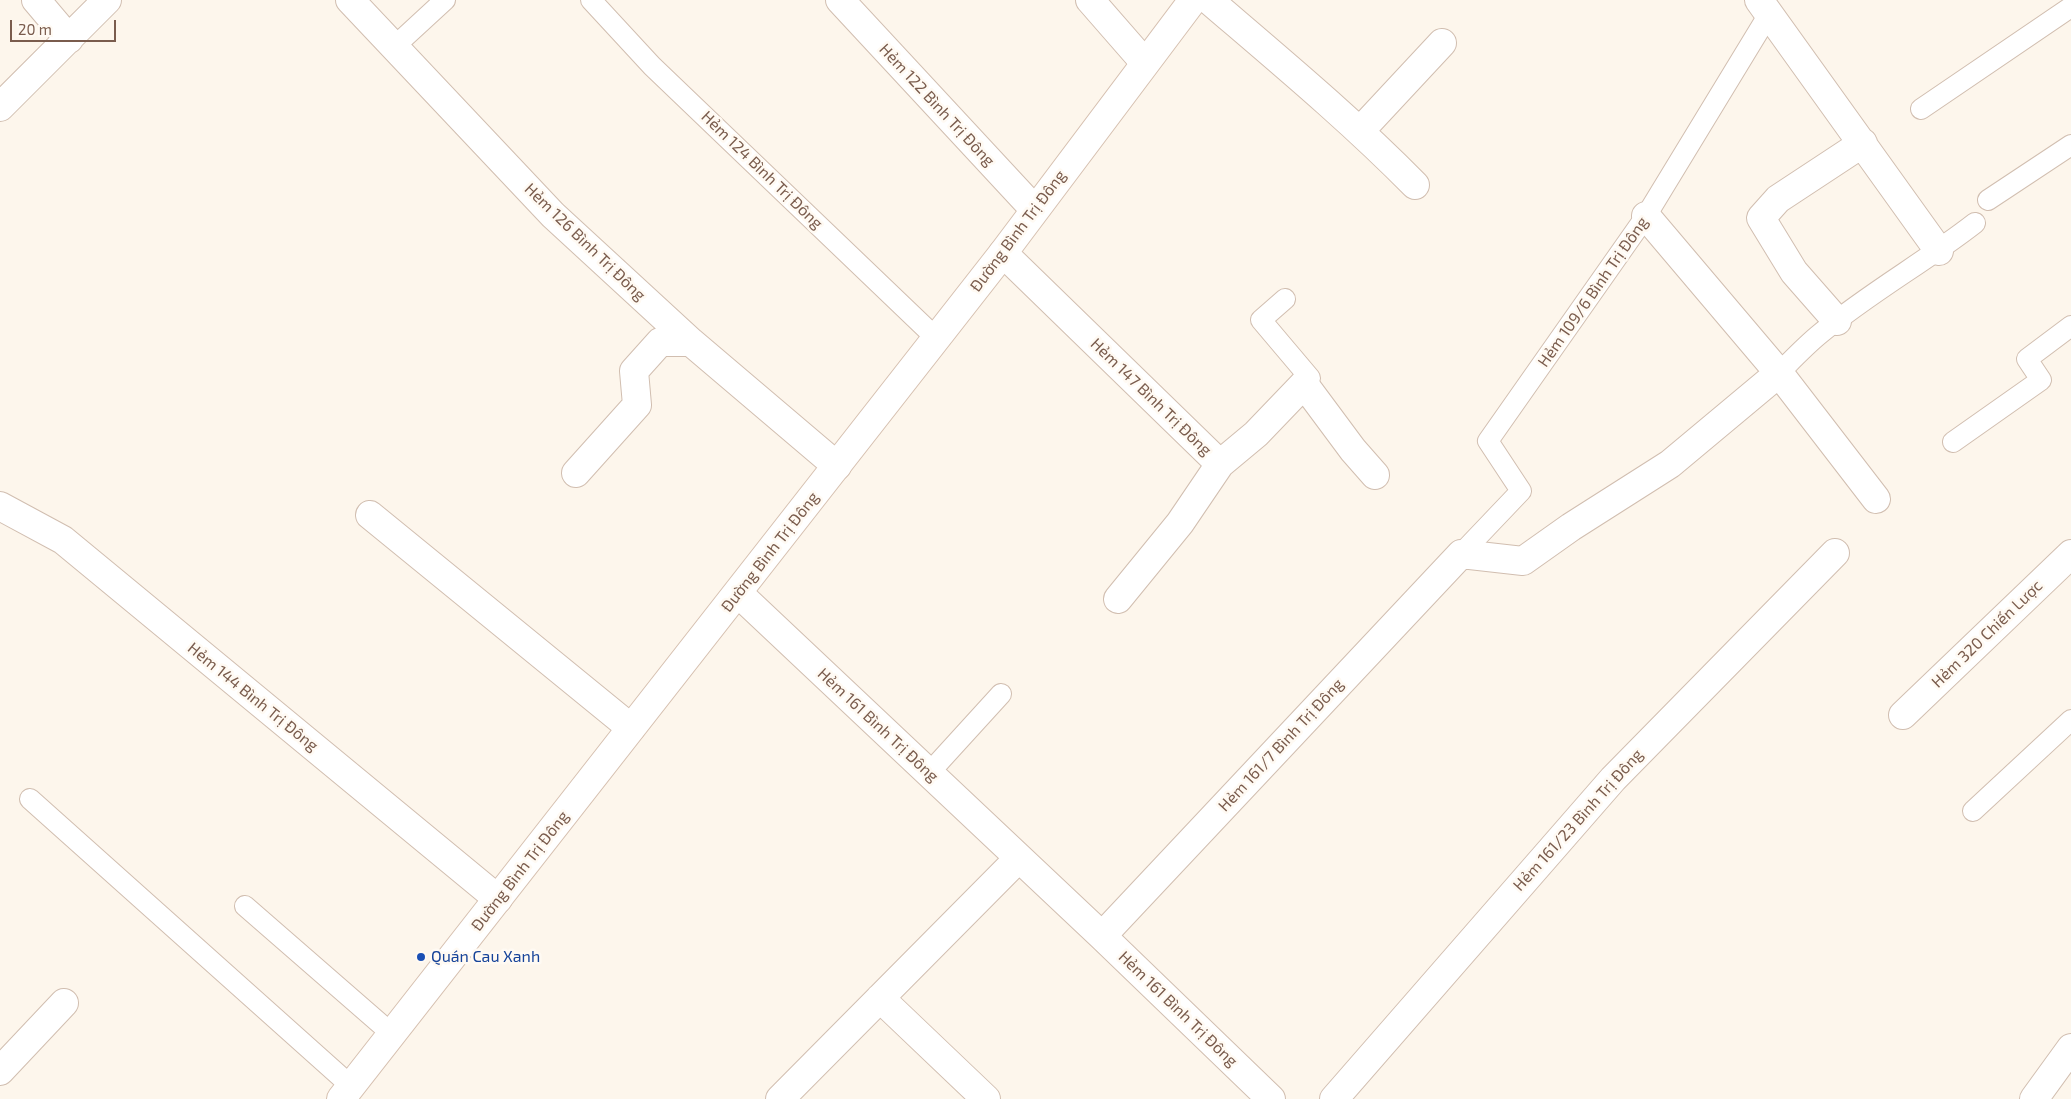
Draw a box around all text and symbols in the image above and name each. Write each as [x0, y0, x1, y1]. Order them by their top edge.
scale bar [12, 10, 119, 42]
text: 20 m [18, 20, 52, 38]
street label: Hẻm 122 Bình Trị Đông [875, 40, 999, 170]
street label: Hẻm 124 Bình Trị Đông [697, 107, 827, 233]
street label: Đường Bình Trị Đông [966, 166, 1070, 296]
street label: Hẻm 126 Bình Trị Đông [521, 179, 649, 305]
street label: Hẻm 109/6 Bình Trị Đông [1534, 213, 1652, 371]
street label: Hẻm 147 Bình Trị Đông [1087, 334, 1215, 460]
street label: Đường Bình Trị Đông [717, 488, 823, 616]
street label: Hẻm 320 Chiến Lược [1928, 576, 2046, 692]
street label: Hẻm 144 Bình Trị Đông [184, 638, 322, 756]
street label: Hẻm 161 Bình Trị Đông [814, 664, 942, 786]
street label: Hẻm 161/7 Bình Trị Đông [1214, 675, 1348, 815]
street label: Hẻm 161/23 Bình Trị Đông [1509, 745, 1647, 895]
street label: Đường Bình Trị Đông [467, 807, 573, 935]
place label: Quán Cau Xanh [431, 947, 540, 967]
street label: Hẻm 161 Bình Trị Đông [1114, 947, 1242, 1071]
marker: Quán Cau Xanh [415, 951, 427, 963]

